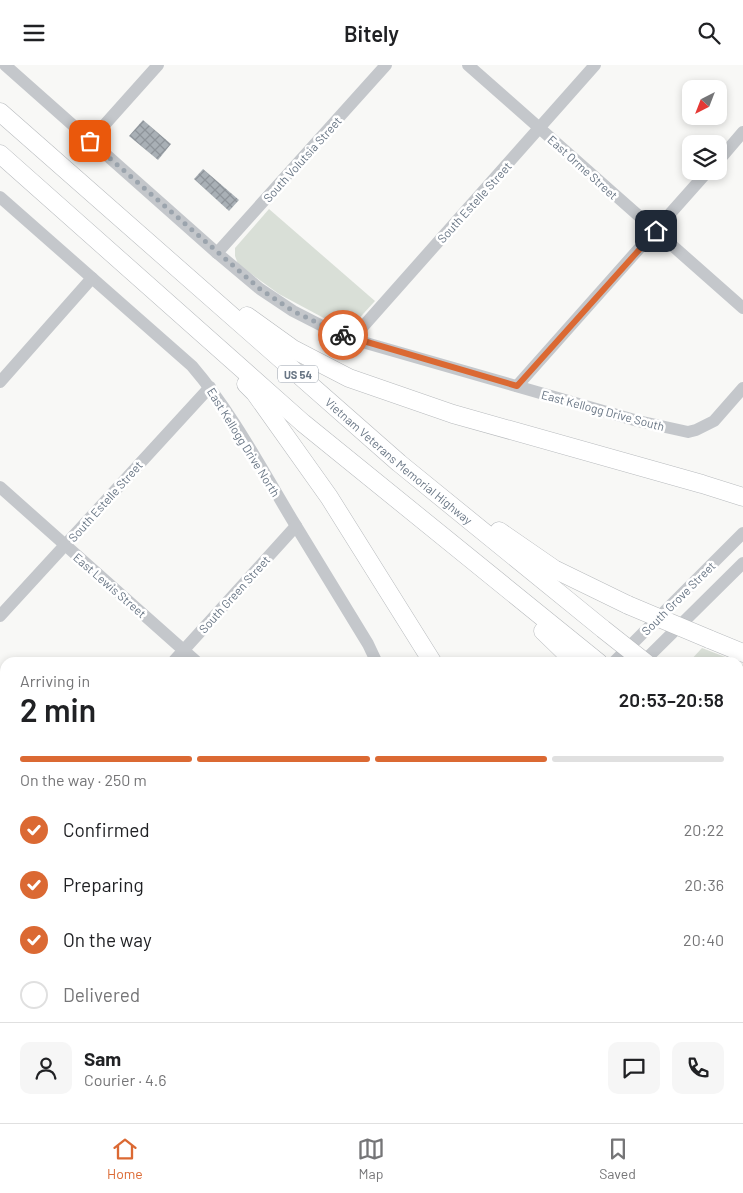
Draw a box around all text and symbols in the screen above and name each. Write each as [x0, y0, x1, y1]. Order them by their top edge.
icon: menu [20, 19, 48, 47]
icon: search [695, 19, 723, 47]
text: Bitely [344, 20, 399, 46]
north arrow [682, 80, 728, 125]
map controls [682, 80, 727, 180]
street label: South Volutsia Street [260, 113, 344, 205]
pin [69, 120, 111, 162]
icon: bag [76, 127, 104, 155]
street label: East Orme Street [545, 132, 621, 202]
button: layers [682, 135, 727, 180]
street label: South Estelle Street [434, 159, 514, 245]
pin [635, 210, 677, 252]
icon: home [642, 217, 670, 245]
courier [318, 310, 368, 360]
icon: bike [329, 321, 357, 349]
road number: US 54 [278, 365, 318, 383]
street label: East Kellogg Drive North [205, 385, 283, 499]
street label: East Kellogg Drive South [540, 387, 666, 433]
street label: Vietnam Veterans Memorial Highway [323, 395, 476, 527]
street label: South Estelle Street [65, 458, 145, 544]
street label: East Lewis Street [71, 550, 149, 620]
street label: South Green Street [196, 552, 272, 636]
street label: South Grove Street [638, 558, 718, 638]
text: Arriving in [20, 671, 90, 690]
text: 20:53–20:58 [619, 688, 724, 711]
text: 2 min [20, 690, 96, 728]
text: On the way · 250 m [20, 770, 147, 789]
icon: check [20, 816, 48, 844]
text: Confirmed [63, 818, 150, 841]
text: 20:22 [684, 820, 724, 839]
icon: check [20, 871, 48, 899]
text: Preparing [63, 873, 144, 896]
text: 20:36 [684, 875, 724, 894]
icon: check [20, 926, 48, 954]
text: On the way [63, 928, 152, 951]
text: 20:40 [683, 930, 724, 949]
text: Delivered [63, 983, 140, 1006]
button: person [20, 1042, 72, 1094]
button: chat [608, 1042, 660, 1094]
button: phone [672, 1042, 724, 1094]
text: Sam [84, 1047, 121, 1070]
text: Courier · 4.6 [84, 1070, 167, 1089]
tab: Home [107, 1135, 143, 1182]
tab: Map [357, 1135, 385, 1182]
tab: Saved [599, 1135, 636, 1182]

